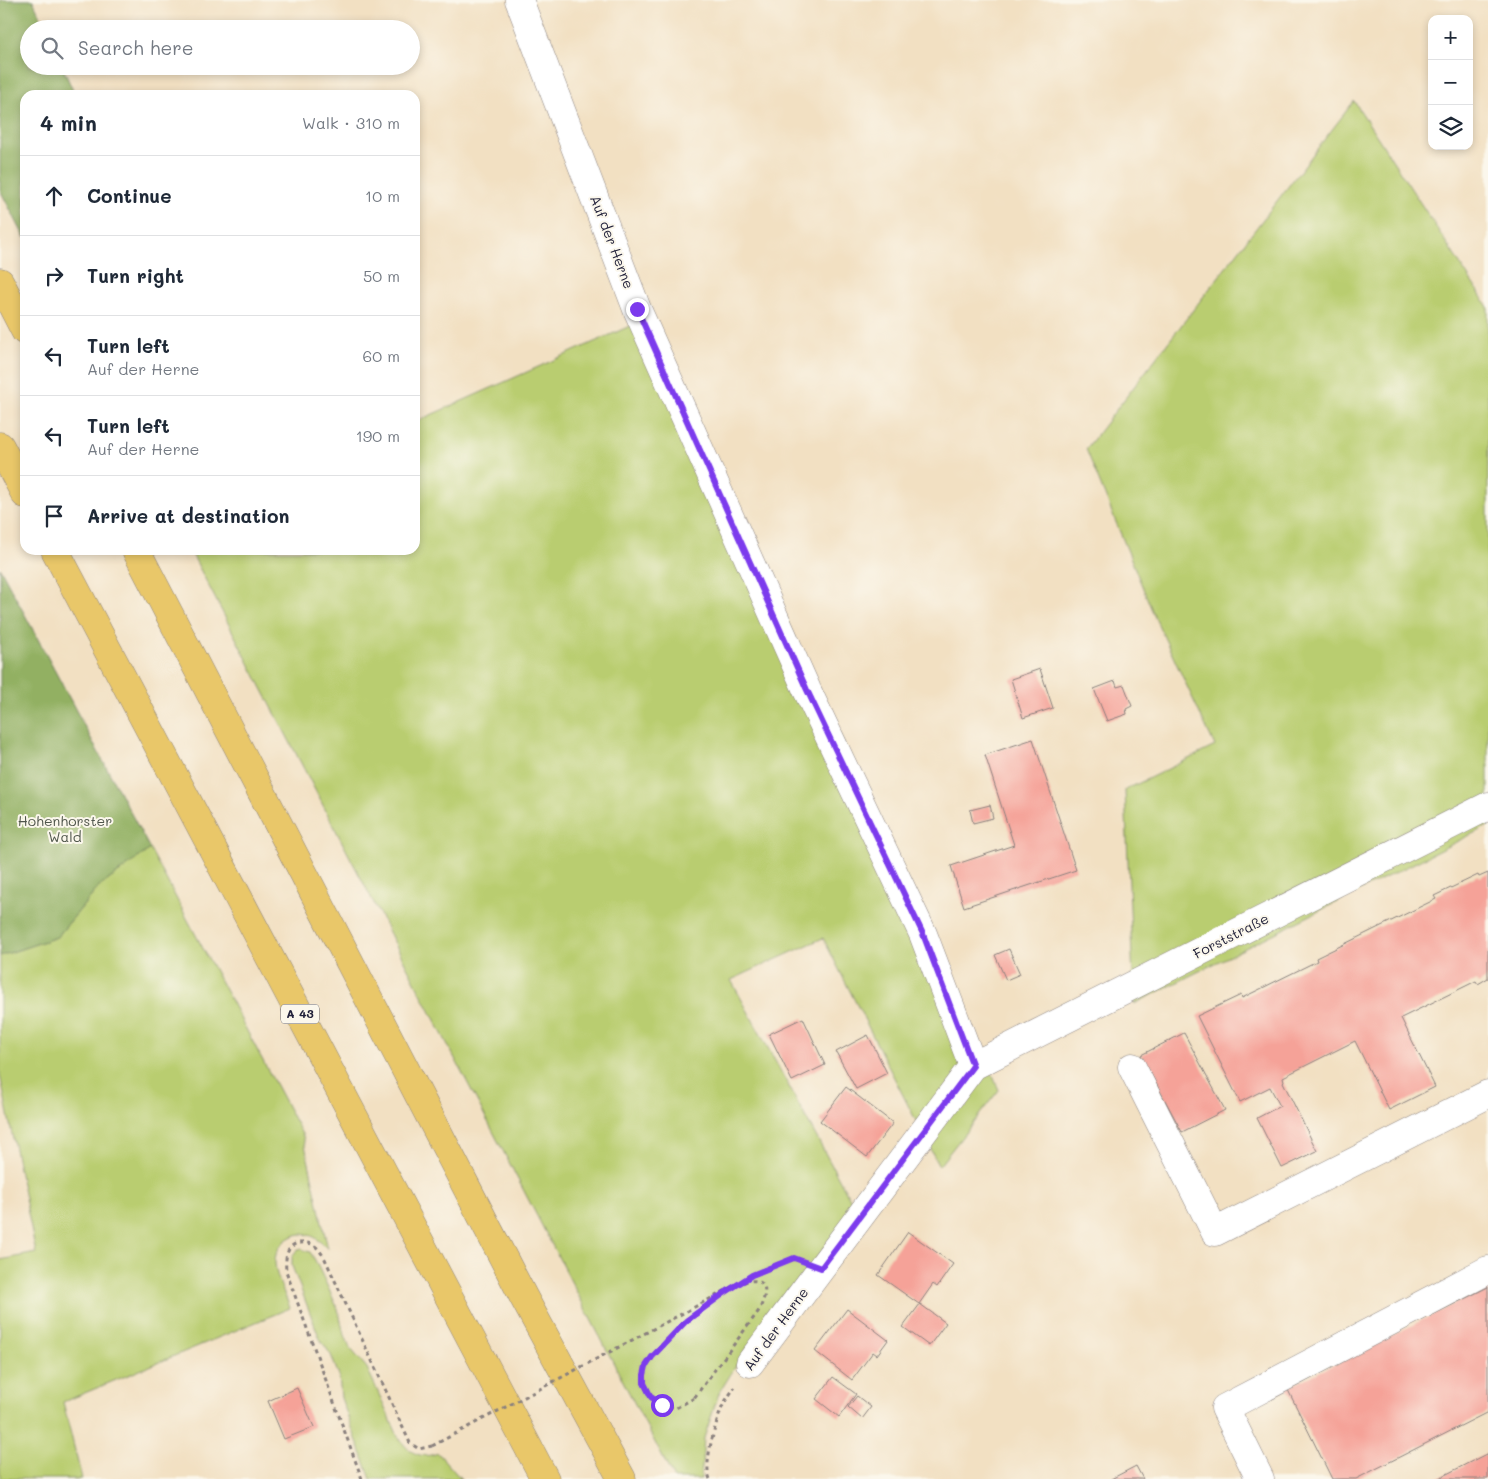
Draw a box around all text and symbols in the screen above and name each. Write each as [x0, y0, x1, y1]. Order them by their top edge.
map controls [1428, 15, 1473, 150]
button: + [1428, 15, 1473, 60]
search box [20, 20, 420, 75]
icon: search [38, 34, 66, 62]
text: Search here [78, 35, 194, 60]
button: − [1428, 60, 1473, 105]
button: layers [1428, 105, 1473, 150]
text: 4 min [40, 109, 97, 136]
text: Walk · 310 m [302, 112, 400, 133]
icon: ahead [40, 182, 68, 210]
text: Continue [87, 183, 172, 208]
text: 10 m [365, 185, 400, 206]
street label: Auf der Herne [586, 192, 639, 291]
icon: right [40, 262, 68, 290]
text: Turn right [87, 263, 184, 288]
text: 50 m [363, 265, 400, 286]
route end [626, 298, 649, 321]
text: Turn left [87, 333, 170, 358]
icon: left [40, 342, 68, 370]
text: 60 m [363, 345, 400, 366]
text: Auf der Herne [87, 358, 199, 379]
text: Turn left [87, 413, 170, 438]
icon: left [40, 422, 68, 450]
text: 190 m [356, 425, 400, 446]
text: Auf der Herne [87, 438, 199, 459]
icon: arrive [40, 502, 68, 530]
text: Arrive at destination [87, 503, 290, 528]
park label: Hohenhorster Wald [18, 811, 112, 846]
street label: Forststraße [1190, 908, 1272, 963]
road number: A 43 [281, 1004, 319, 1024]
street label: Auf der Herne [739, 1283, 812, 1374]
route start [651, 1394, 674, 1417]

